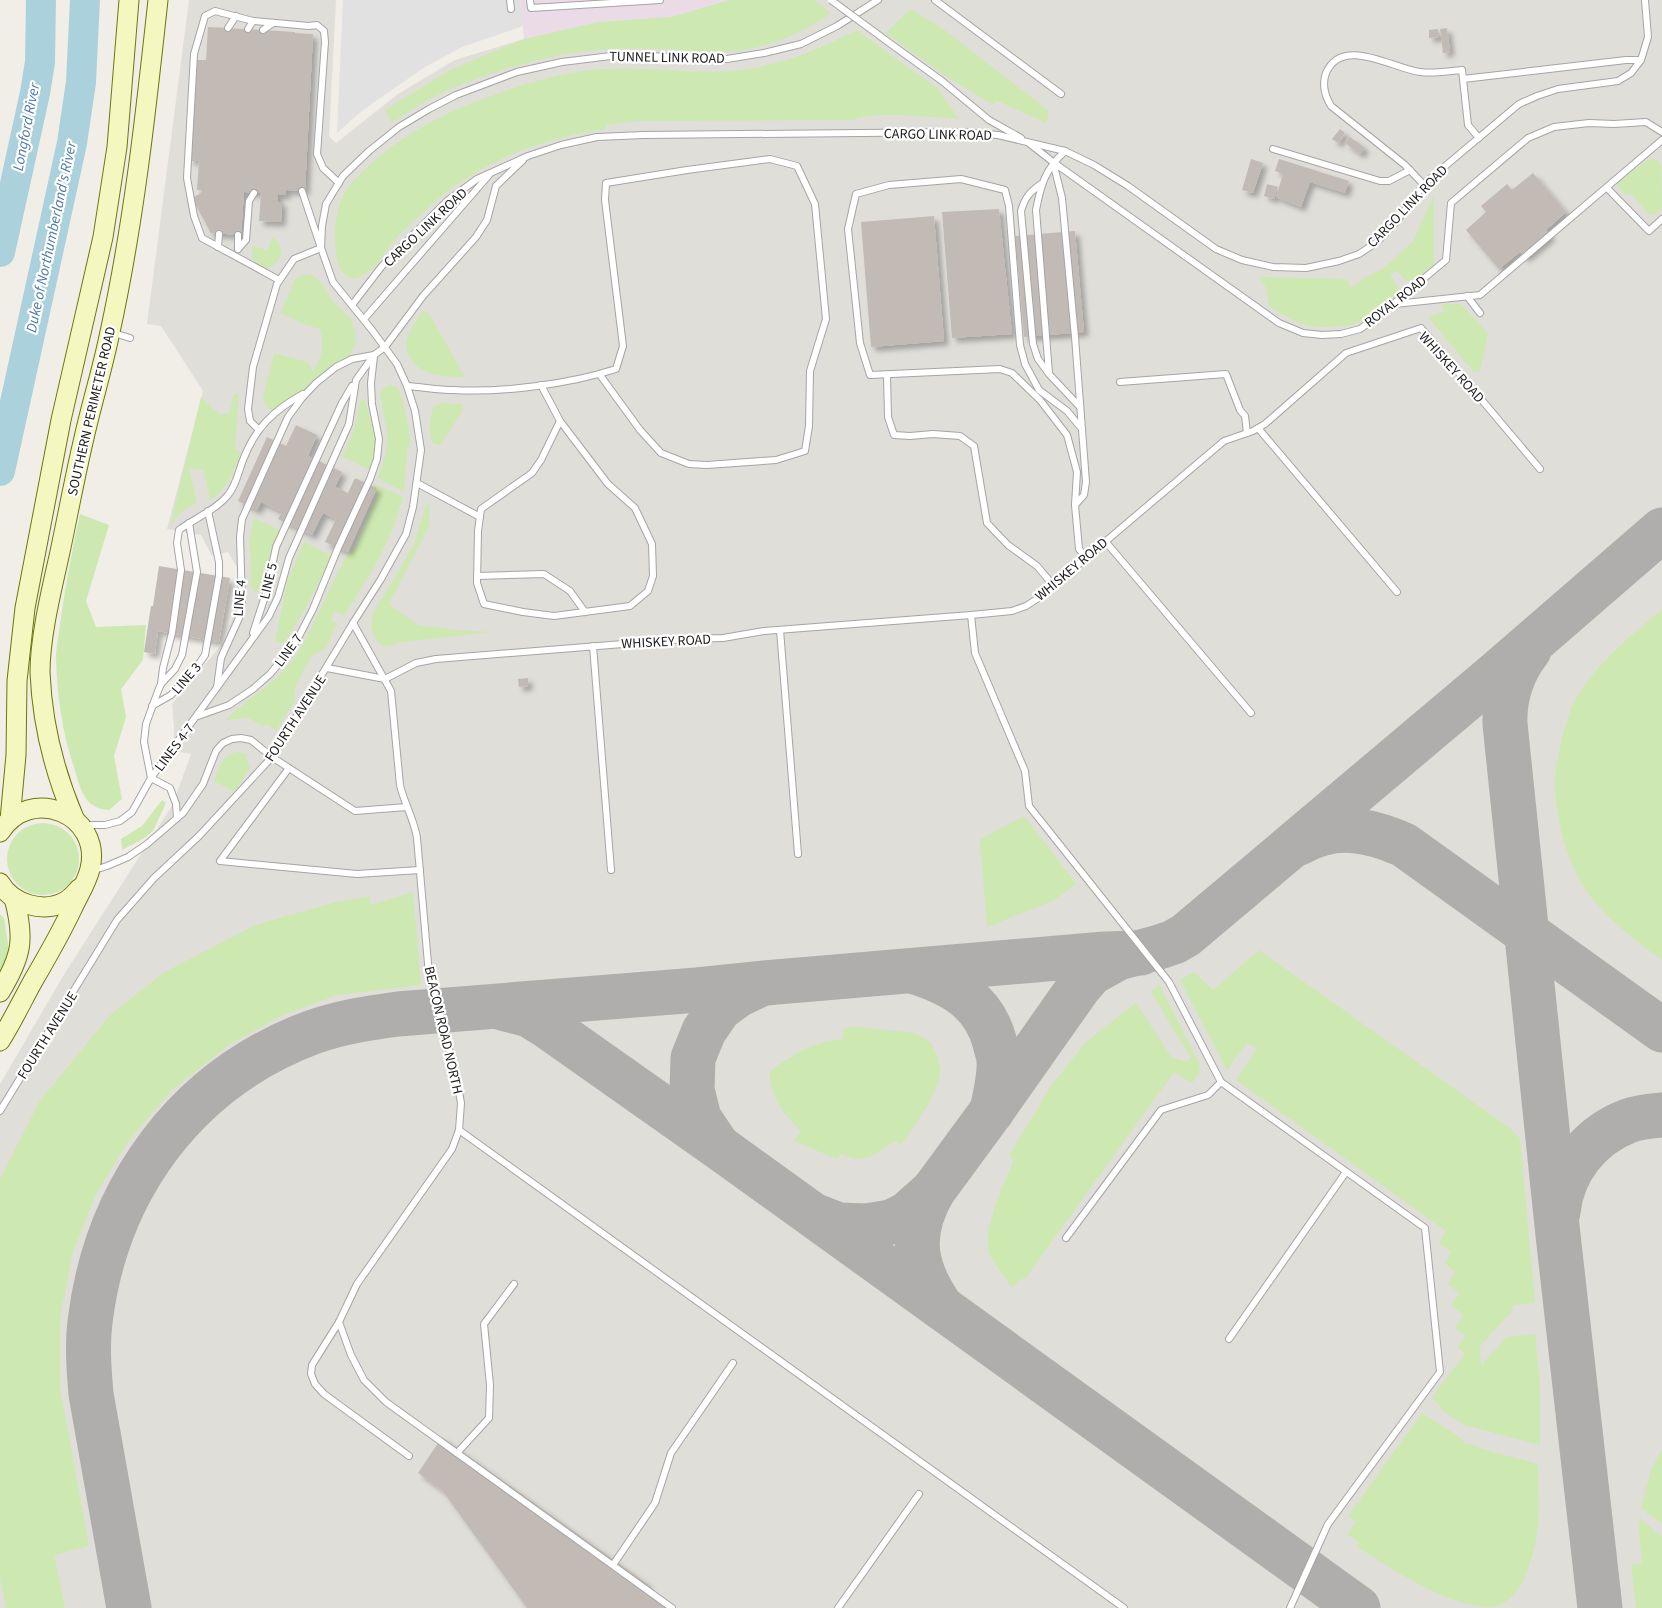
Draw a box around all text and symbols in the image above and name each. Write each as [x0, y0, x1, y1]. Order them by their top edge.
street label: TUNNEL LINK ROAD [609, 47, 725, 69]
water label: Longford River [8, 81, 45, 173]
street label: CARGO LINK ROAD [884, 124, 992, 146]
water label: Duke of Northumberland's River [21, 139, 82, 334]
street label: CARGO LINK ROAD [1363, 161, 1452, 253]
street label: CARGO LINK ROAD [379, 184, 472, 272]
street label: ROYAL ROAD [1360, 271, 1431, 332]
street label: SOUTHERN PERIMETER ROAD [63, 325, 121, 498]
street label: WHISKEY ROAD [1414, 328, 1489, 408]
street label: WHISKEY ROAD [1031, 533, 1112, 606]
street label: LINE 5 [255, 561, 283, 601]
street label: LINE 4 [228, 579, 252, 617]
street label: LINE 7 [270, 630, 308, 671]
street label: WHISKEY ROAD [621, 630, 711, 654]
street label: LINE 3 [167, 658, 206, 699]
street label: FOURTH AVENUE [260, 671, 331, 766]
street label: LINES 4-7 [150, 719, 200, 776]
street label: BEACON ROAD NORTH [419, 964, 467, 1096]
street label: FOURTH AVENUE [13, 988, 83, 1083]

